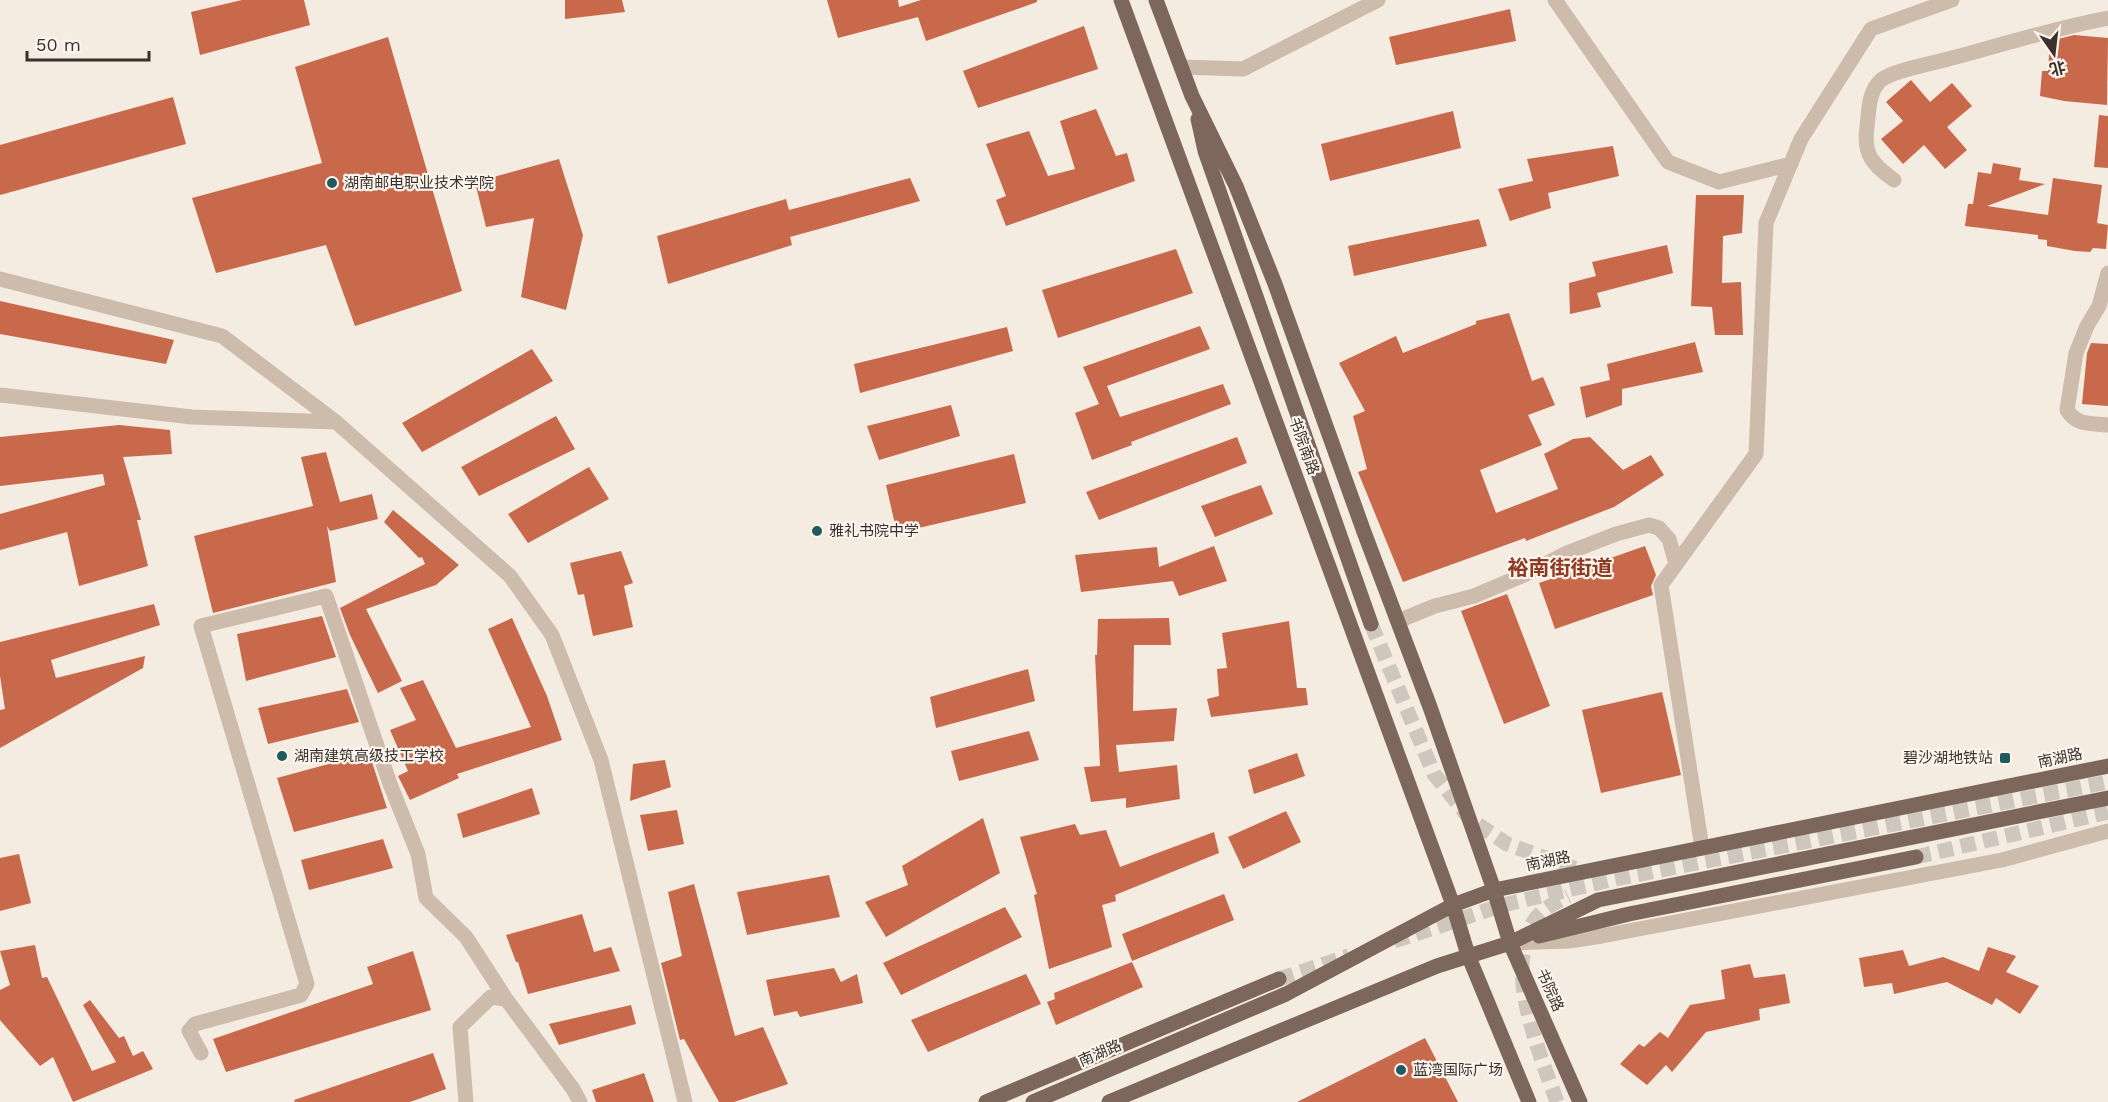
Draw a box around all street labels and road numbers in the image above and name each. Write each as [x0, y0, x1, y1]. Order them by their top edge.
street label: 书院南路 [1285, 415, 1323, 477]
street label: 南湖路 [2036, 745, 2084, 771]
street label: 南湖路 [1524, 848, 1572, 874]
street label: 书院路 [1533, 966, 1567, 1014]
street label: 南湖路 [1076, 1036, 1124, 1070]

